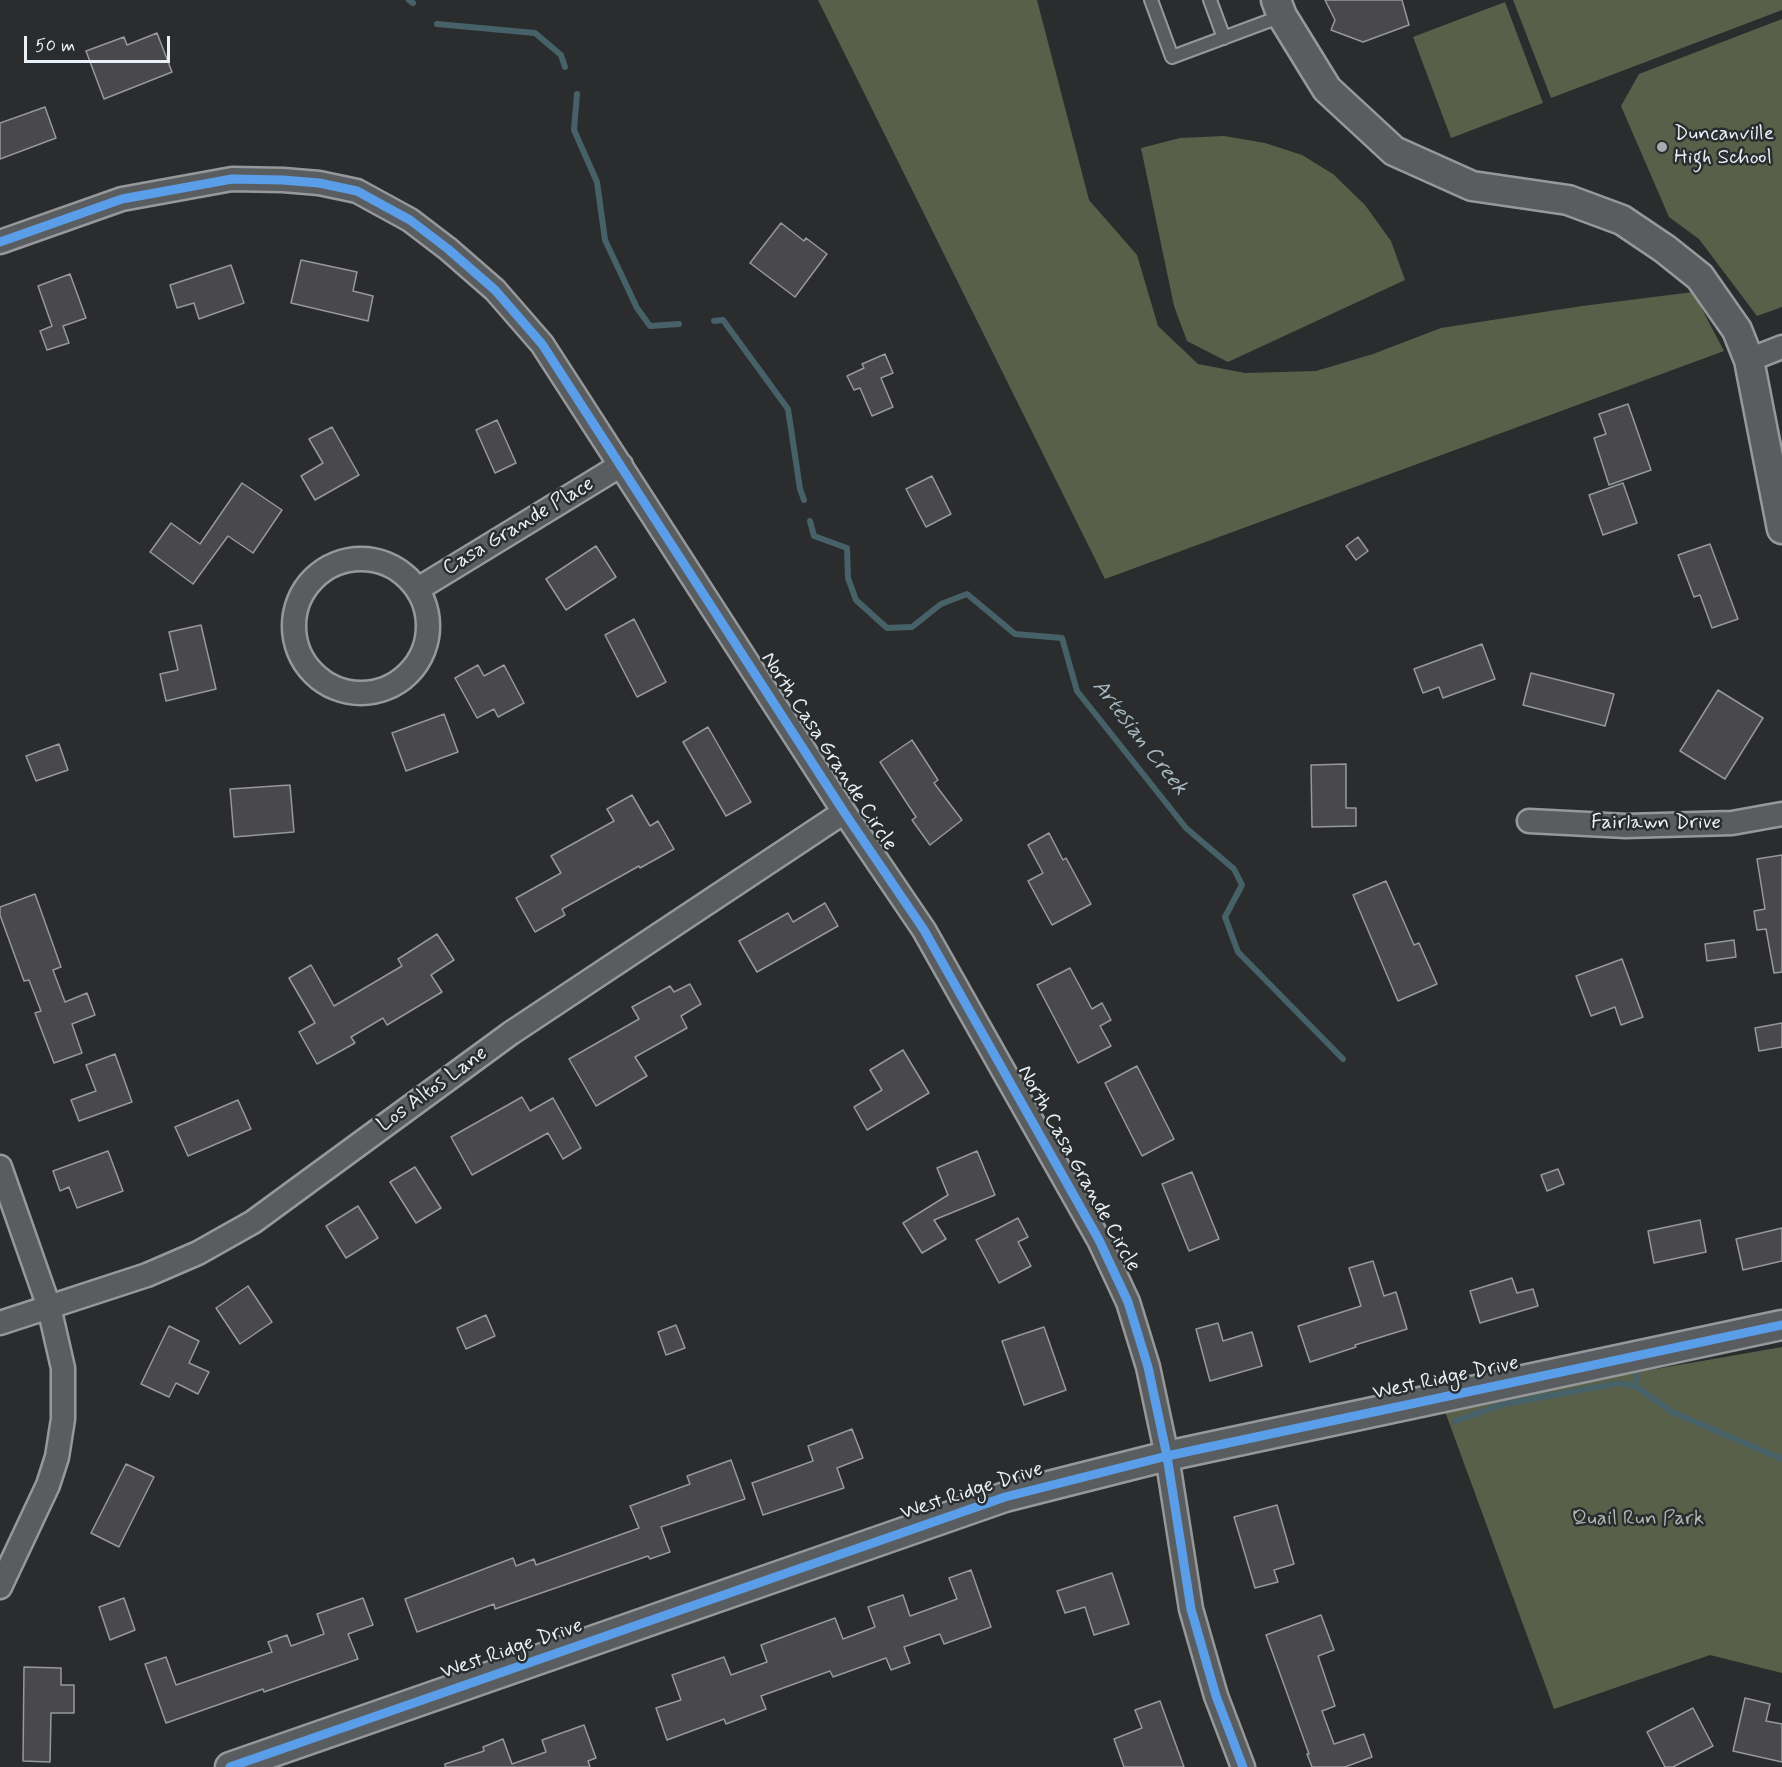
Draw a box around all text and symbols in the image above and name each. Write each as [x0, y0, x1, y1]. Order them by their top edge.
scale bar [27, 24, 172, 62]
text: 50 m [35, 34, 75, 58]
place label: Duncanville High School [1674, 122, 1774, 172]
marker: Duncanville High School [1655, 140, 1669, 154]
street label: Casa Grande Place [439, 472, 599, 582]
street label: North Casa Grande Circle [754, 648, 902, 856]
water label: Artesian Creek [1086, 675, 1192, 801]
street label: Fairlawn Drive [1591, 811, 1721, 837]
street label: Los Altos Lane [373, 1042, 493, 1138]
street label: North Casa Grande Circle [1011, 1061, 1145, 1277]
street label: West Ridge Drive [1371, 1351, 1521, 1407]
street label: West Ridge Drive [898, 1457, 1046, 1527]
park label: Quail Run Park [1572, 1507, 1704, 1533]
street label: West Ridge Drive [438, 1614, 586, 1686]

